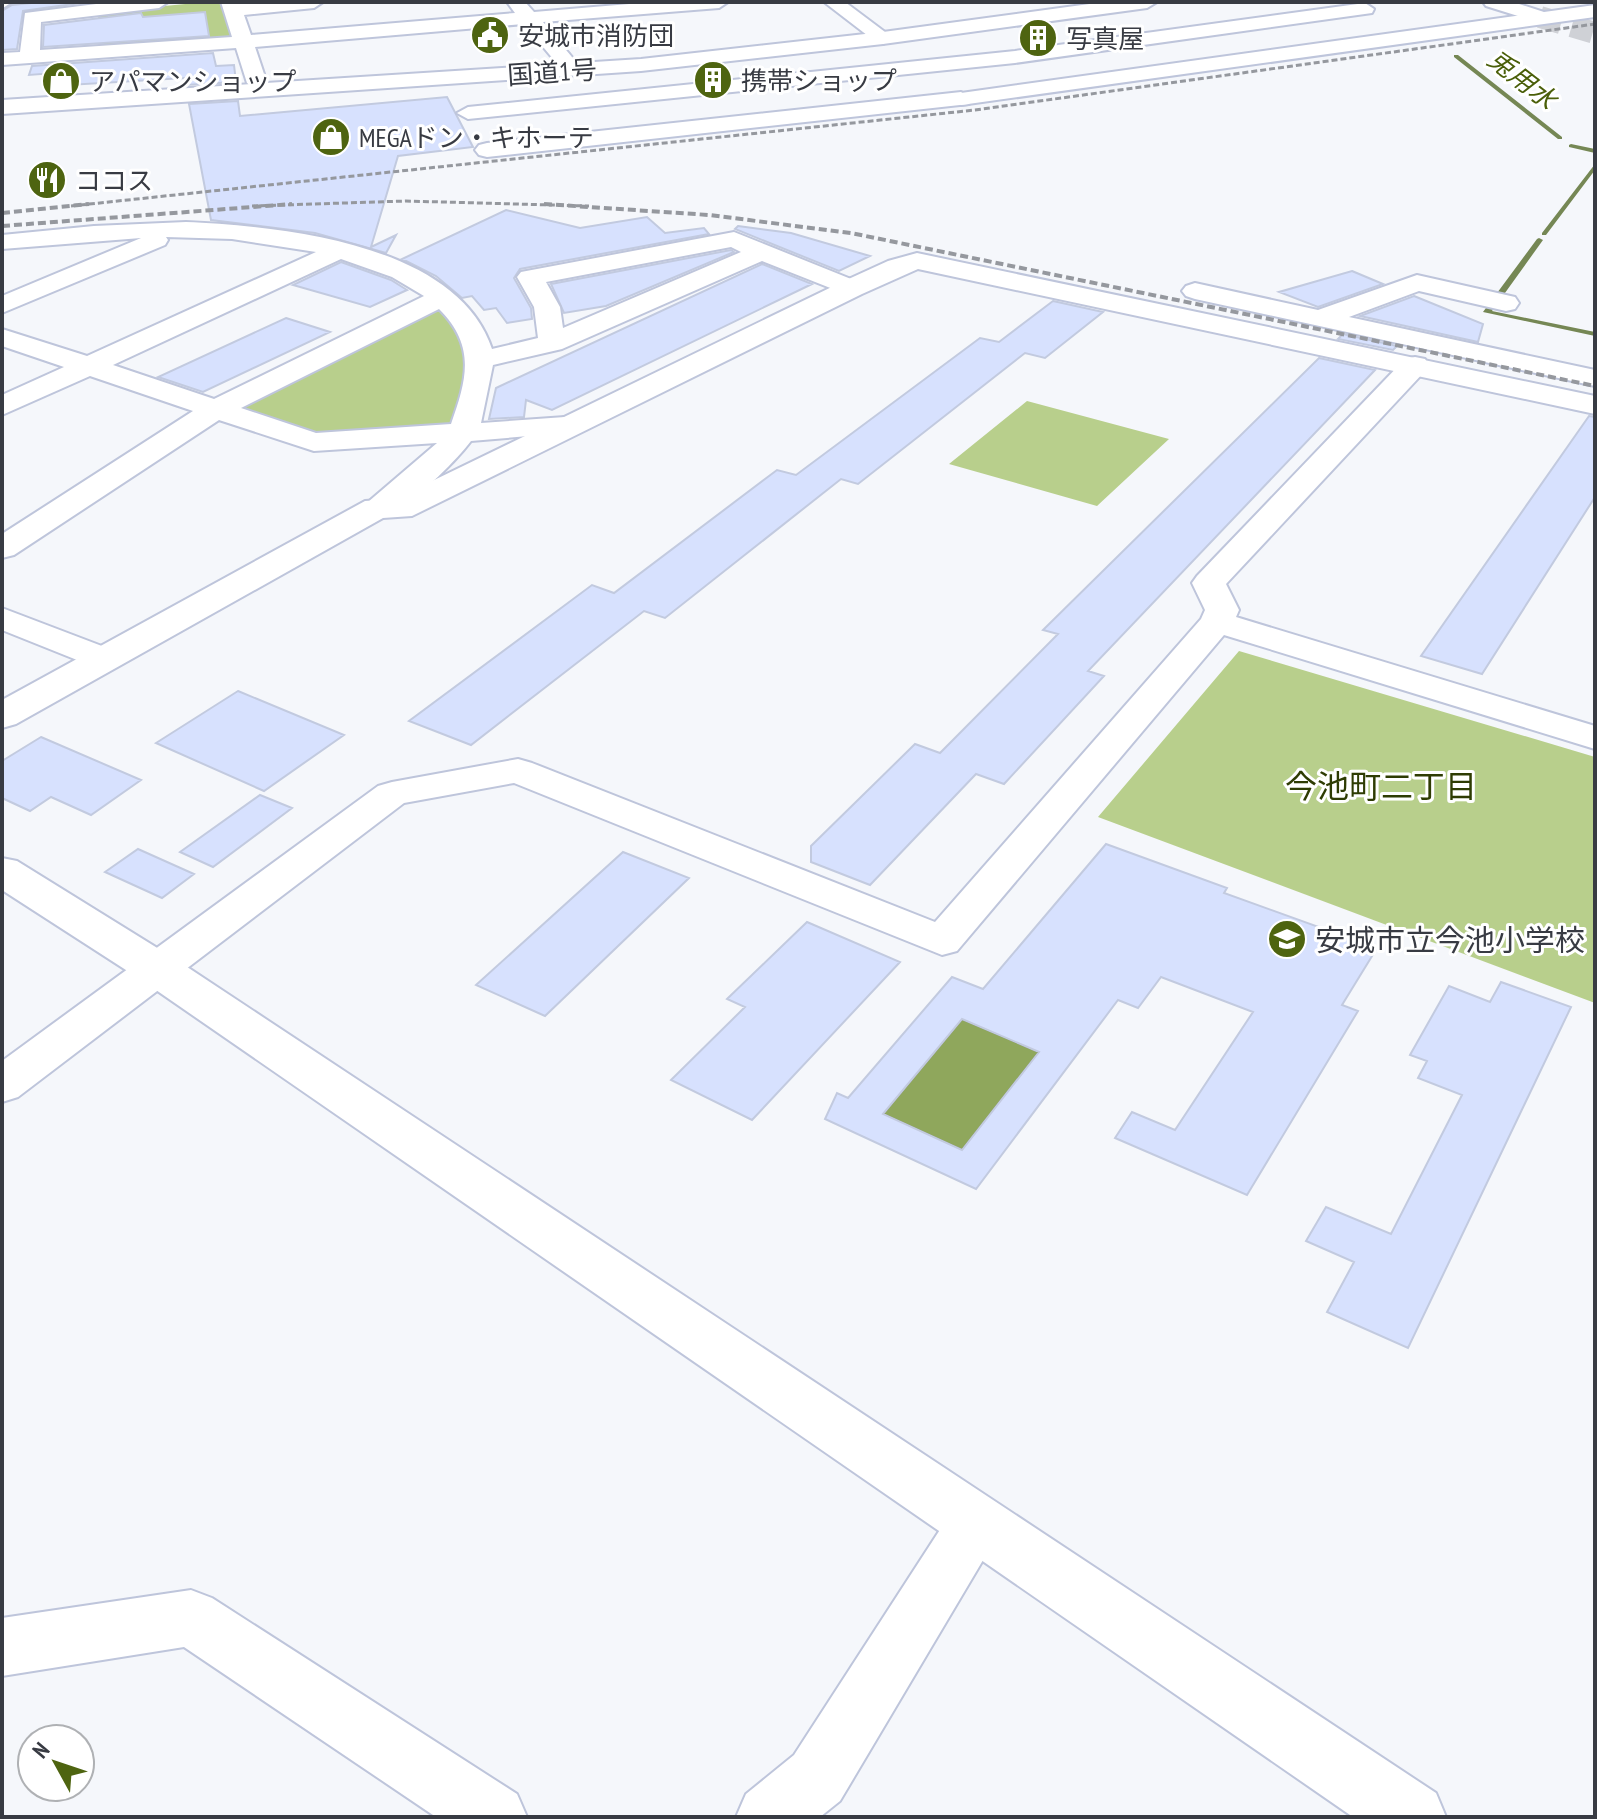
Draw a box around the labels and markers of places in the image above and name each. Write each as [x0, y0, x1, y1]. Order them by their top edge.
public building icon: 安城市消防団 [469, 14, 511, 56]
building icon: 写真屋 [1017, 17, 1059, 59]
place label: 安城市消防団 [518, 19, 674, 52]
place label: 写真屋 [1066, 22, 1144, 55]
building icon: 携帯ショップ [692, 59, 734, 101]
shop icon: アパマンショップ [40, 60, 82, 102]
place label: 携帯ショップ [741, 64, 897, 97]
place label: アパマンショップ [89, 65, 296, 98]
shop icon: MEGAドン・キホーテ [310, 116, 352, 158]
place label: MEGAドン・キホーテ [359, 121, 594, 154]
restaurant icon: ココス [26, 159, 68, 201]
place label: ココス [75, 164, 153, 197]
school or university icon: 安城市立今池小学校 [1266, 918, 1308, 960]
place label: 安城市立今池小学校 [1315, 920, 1585, 959]

